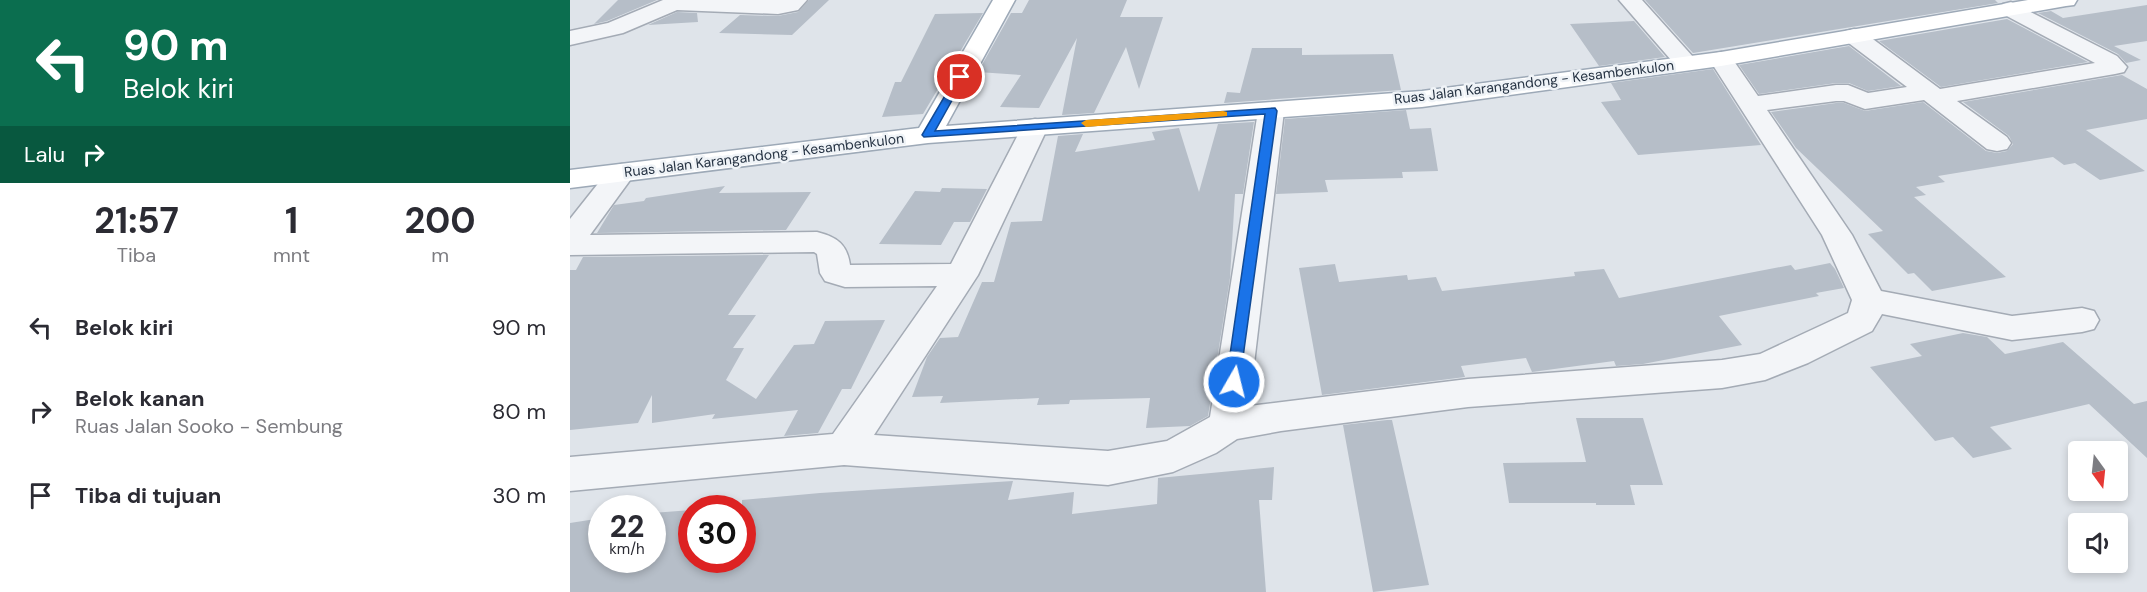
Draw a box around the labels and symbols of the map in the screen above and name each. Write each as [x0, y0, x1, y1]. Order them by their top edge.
pin [934, 51, 985, 102]
street label: Ruas Jalan Karangandong - Kesambenkulon [1393, 56, 1675, 108]
street label: Ruas Jalan Karangandong - Kesambenkulon [623, 129, 905, 181]
position arrow [1202, 350, 1266, 414]
north arrow [2068, 441, 2128, 501]
speed limit sign: 30 [678, 495, 756, 573]

